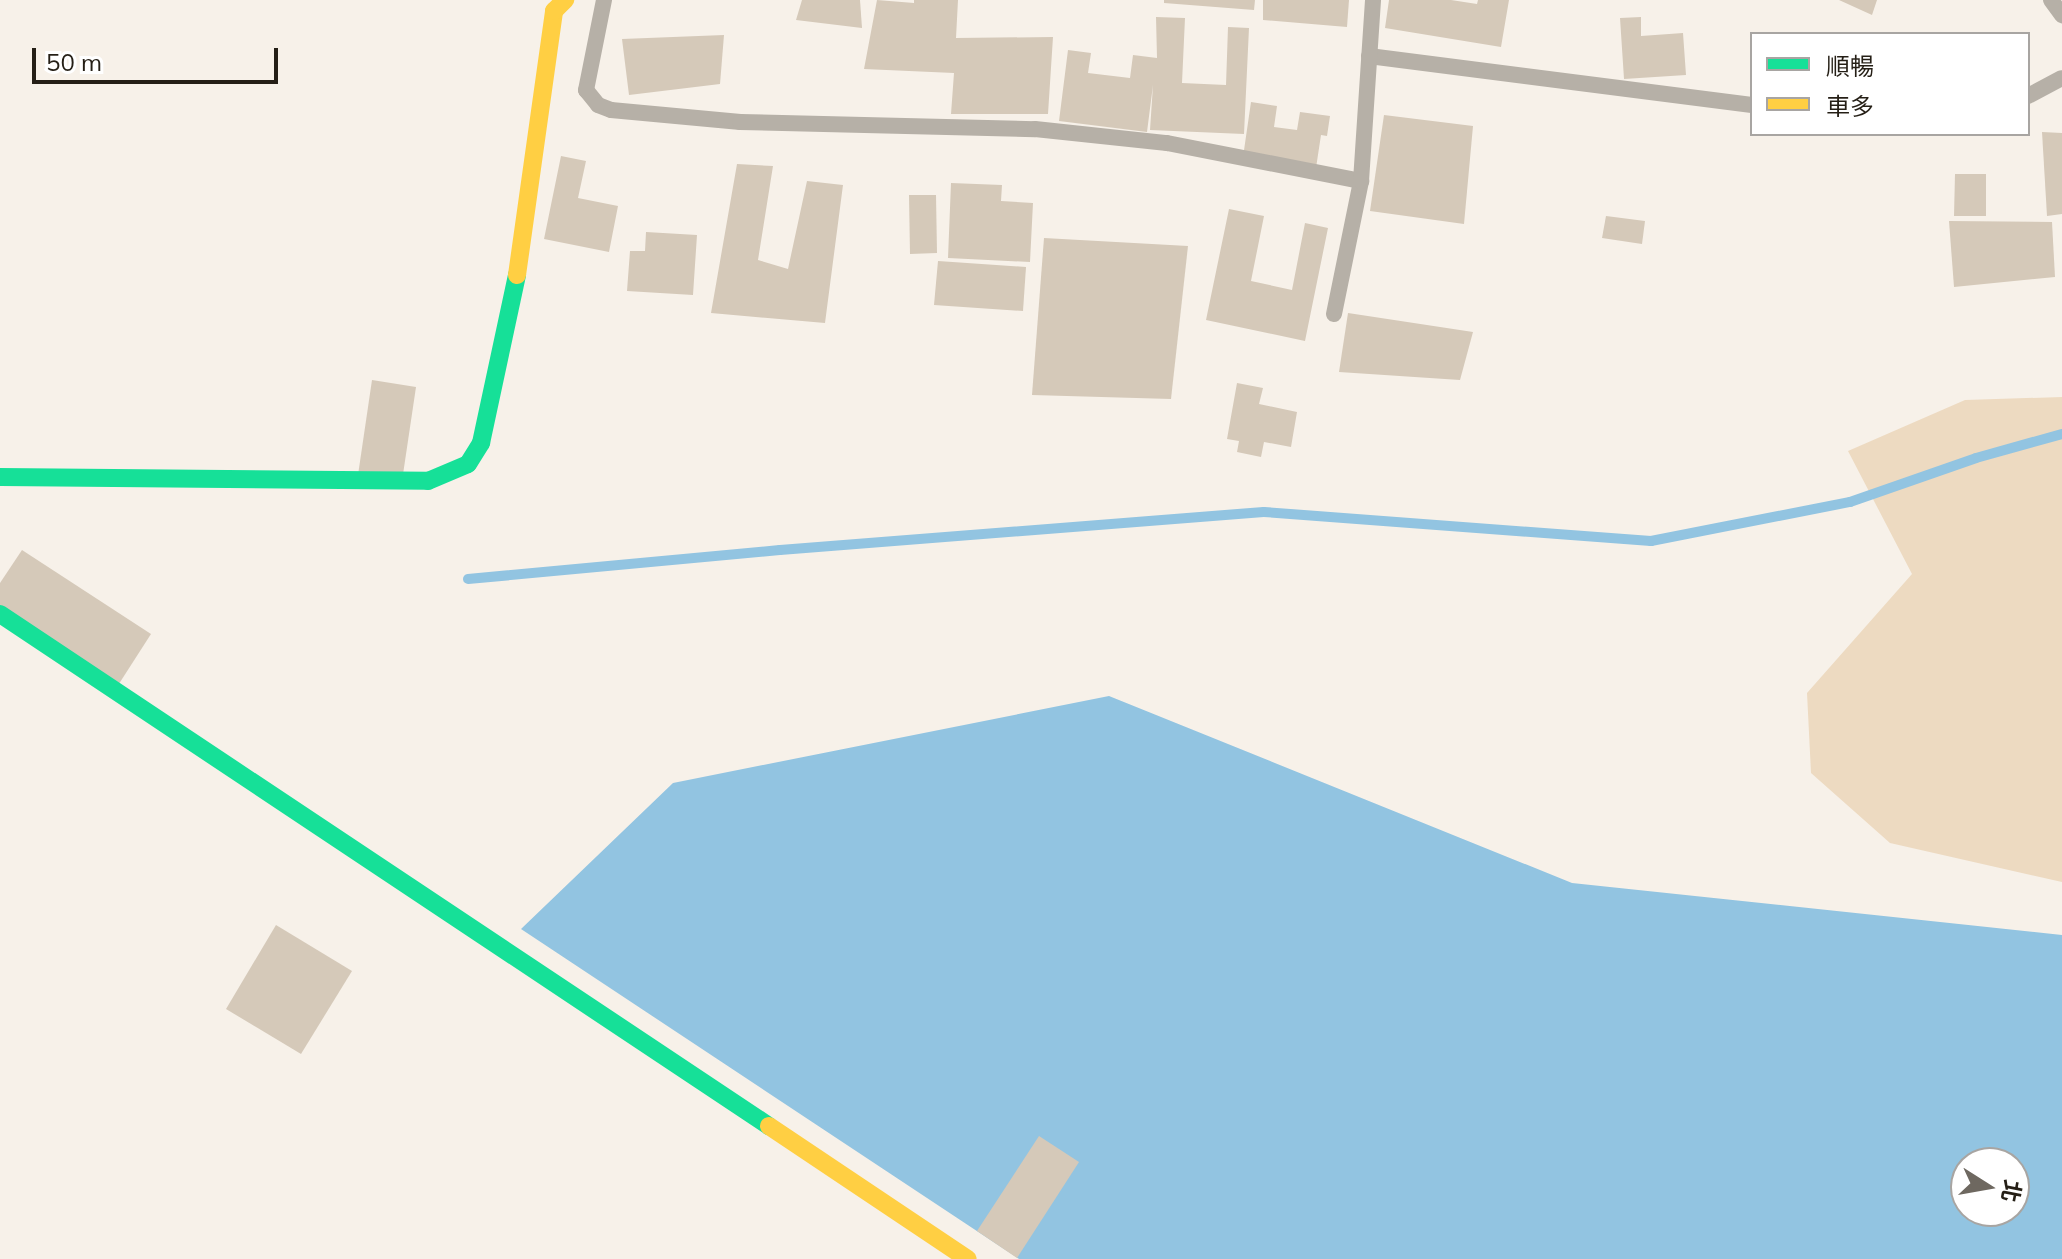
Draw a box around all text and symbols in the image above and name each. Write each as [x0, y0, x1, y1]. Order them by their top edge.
scale bar [36, 32, 282, 82]
legend [1750, 32, 2030, 136]
text: 50 m [46, 47, 102, 77]
text: 順暢 [1826, 51, 1874, 81]
text: 車多 [1826, 91, 1874, 121]
north arrow [1950, 1147, 2030, 1227]
text: 北 [1996, 1178, 2027, 1205]

